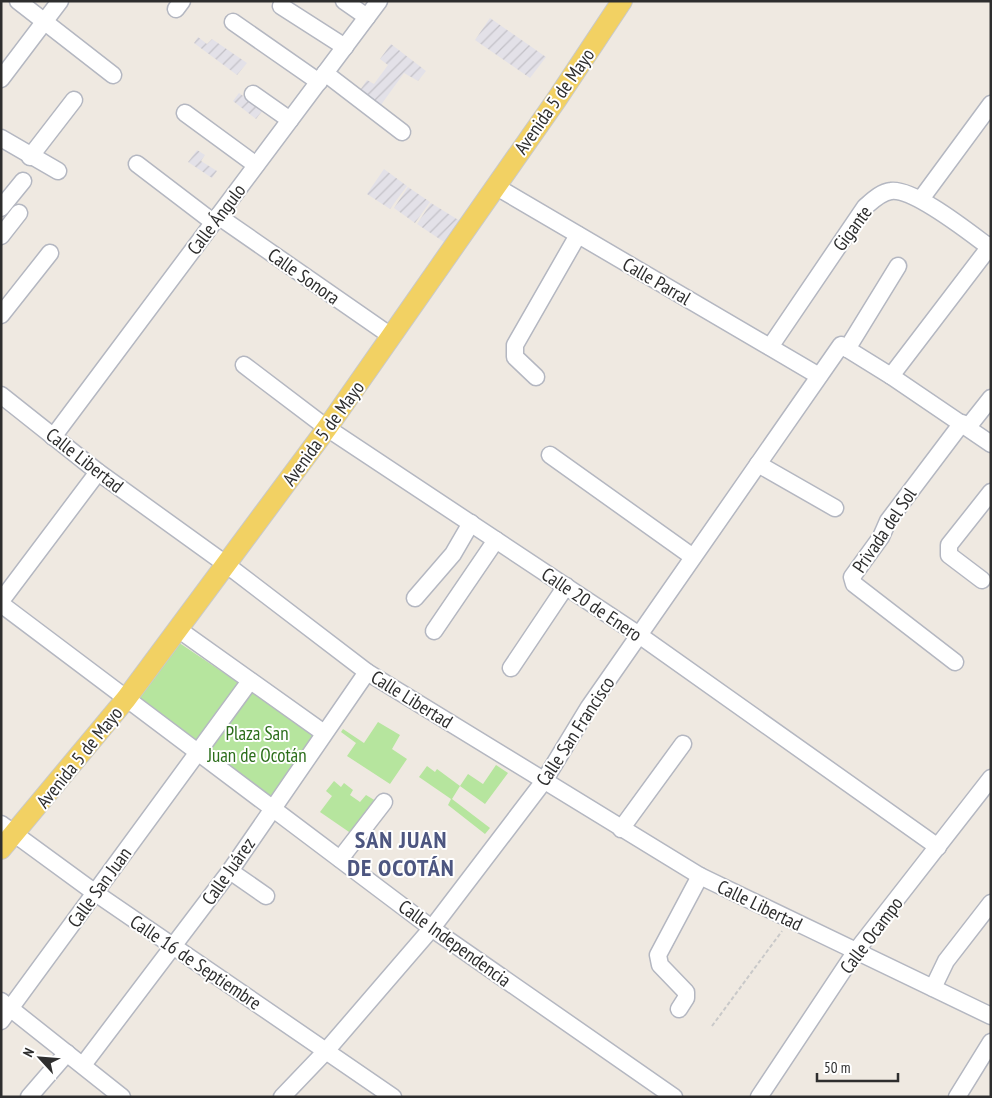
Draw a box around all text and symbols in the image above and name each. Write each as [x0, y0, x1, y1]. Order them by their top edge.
street label: Avenida 5 de Mayo [509, 43, 599, 159]
street label: Calle Ángulo [182, 179, 250, 259]
street label: Gigante [827, 200, 877, 255]
street label: Calle Sonora [263, 243, 345, 309]
street label: Calle Parral [619, 252, 696, 310]
street label: Avenida 5 de Mayo [277, 376, 369, 490]
street label: Calle Libertad [42, 422, 128, 498]
street label: Privada del Sol [847, 482, 922, 577]
street label: Calle 20 de Enero [537, 562, 647, 646]
street label: Calle Libertad [367, 665, 457, 733]
street label: Calle San Francisco [531, 672, 619, 790]
street label: Avenida 5 de Mayo [31, 701, 127, 813]
park label: Plaza San Juan de Ocotán [206, 721, 307, 767]
district label: SAN JUAN DE OCOTÁN [347, 824, 455, 883]
street label: Calle Juárez [196, 832, 260, 909]
street label: Calle San Juan [62, 842, 136, 932]
street label: Calle Libertad [714, 874, 806, 936]
street label: Calle Ocampo [834, 892, 908, 978]
street label: Calle Independencia [394, 894, 516, 992]
street label: Calle 16 de Septiembre [126, 909, 266, 1015]
north arrow [15, 1033, 65, 1083]
text: N [19, 1045, 38, 1060]
scale bar [817, 1050, 898, 1082]
text: 50 m [824, 1058, 850, 1077]

